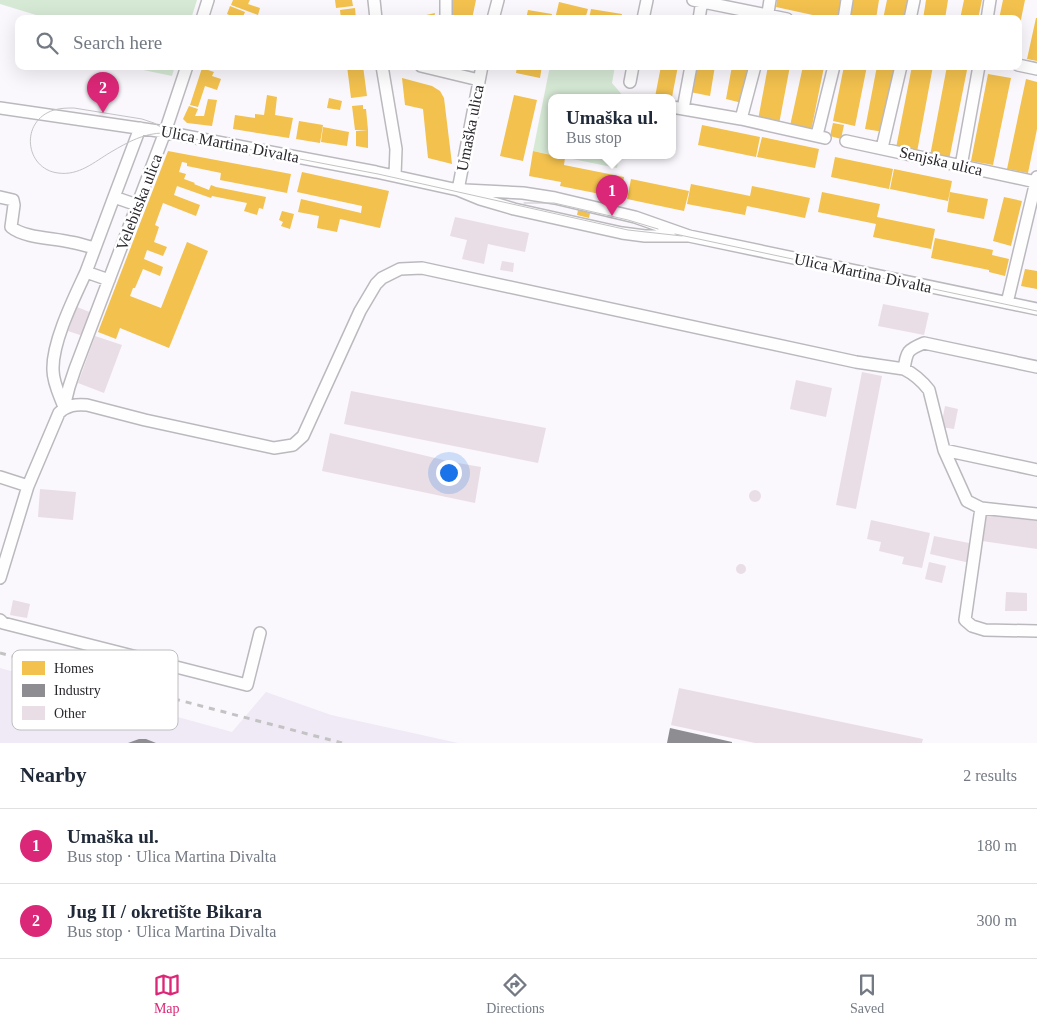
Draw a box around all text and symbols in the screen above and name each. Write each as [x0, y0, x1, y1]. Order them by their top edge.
search box [15, 15, 1022, 70]
icon: search [33, 29, 61, 57]
text: Search here [73, 32, 162, 53]
pin: 2 [87, 72, 119, 113]
street label: Umaška ulica [453, 83, 487, 173]
popup [548, 94, 676, 159]
text: Umaška ul. [566, 107, 658, 128]
street label: Ulica Martina Divalta [159, 122, 301, 166]
text: Bus stop [566, 129, 622, 146]
street label: Senjska ulica [898, 143, 984, 180]
street label: Velebitska ulica [113, 151, 165, 253]
pin: 1 [596, 175, 628, 216]
street label: Ulica Martina Divalta [793, 250, 933, 296]
your location [436, 460, 462, 486]
legend [12, 650, 178, 730]
text: Homes [54, 661, 94, 676]
text: Industry [54, 683, 101, 698]
text: Other [54, 706, 86, 721]
text: Nearby [20, 763, 87, 787]
text: 2 results [963, 767, 1017, 784]
text: Umaška ul. [67, 826, 159, 847]
text: 1 [32, 837, 40, 854]
text: 180 m [977, 837, 1017, 854]
text: Bus stop · Ulica Martina Divalta [67, 848, 276, 865]
text: Jug II / okretište Bikara [67, 901, 262, 922]
text: 2 [32, 912, 40, 929]
text: 300 m [977, 912, 1017, 929]
text: Bus stop · Ulica Martina Divalta [67, 923, 276, 940]
tab: Map [153, 971, 181, 1017]
tab: Directions [486, 971, 545, 1017]
tab: Saved [850, 971, 884, 1017]

